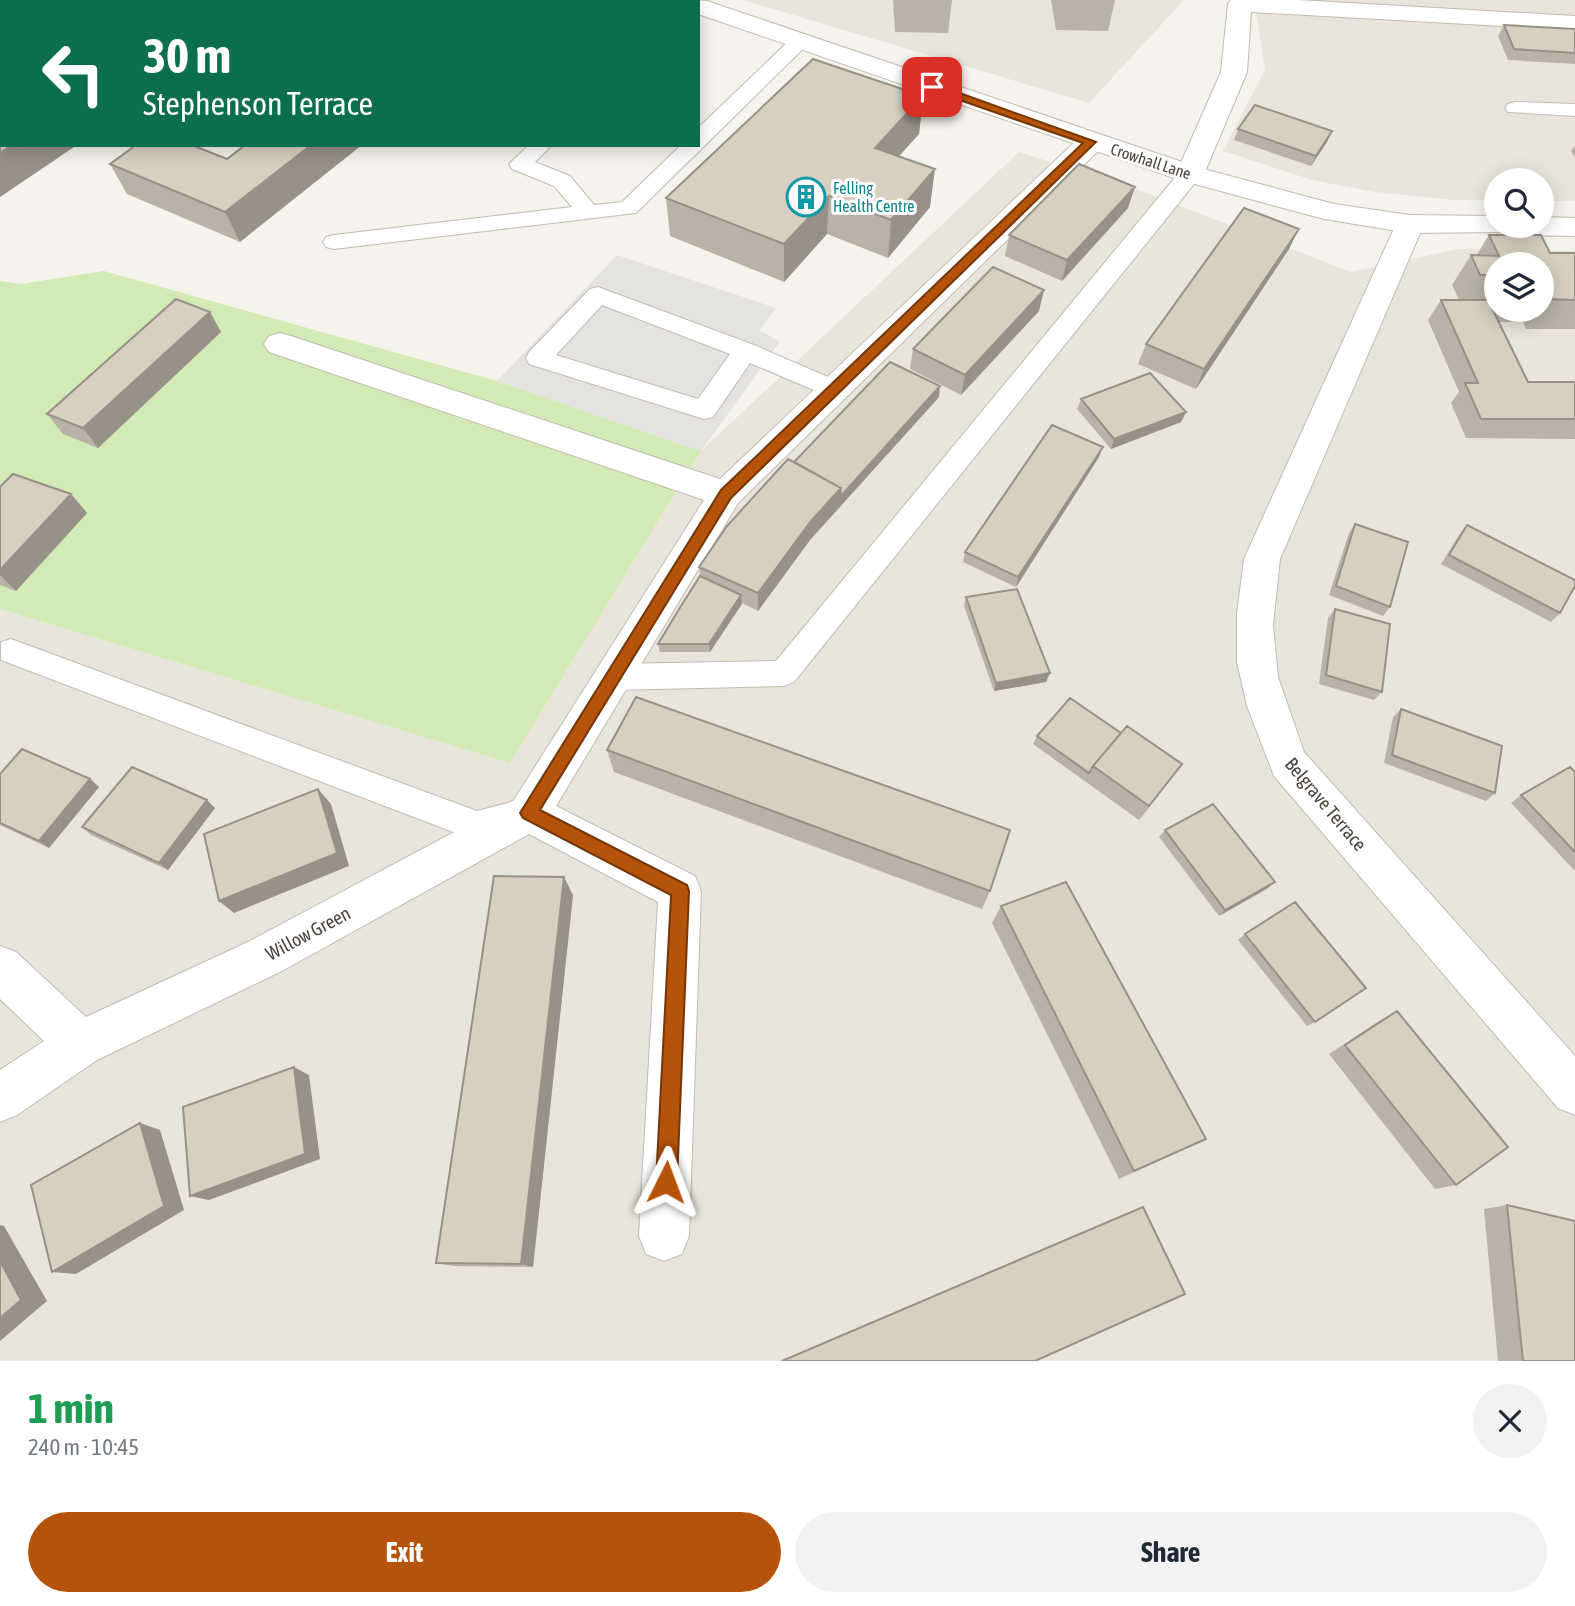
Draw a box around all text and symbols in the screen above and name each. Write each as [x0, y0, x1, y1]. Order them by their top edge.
text: 30 m [143, 27, 231, 83]
icon: left [28, 28, 119, 119]
pin [902, 57, 962, 117]
icon: arrive [913, 68, 951, 106]
text: Stephenson Terrace [143, 85, 373, 122]
street label: Crowhall Lane [1109, 140, 1193, 182]
map controls [1484, 168, 1554, 322]
button: search [1484, 168, 1554, 238]
building icon: Felling Health Centre [785, 176, 827, 218]
place label: Felling Health Centre [833, 179, 915, 215]
button: layers [1484, 252, 1554, 322]
street label: Belgrave Terrace [1281, 753, 1371, 855]
street label: Willow Green [262, 902, 354, 964]
position arrow [629, 1145, 703, 1219]
text: 1 min [28, 1384, 114, 1432]
button: close [1473, 1384, 1547, 1458]
text: 240 m · 10:45 [28, 1434, 139, 1460]
button: Exit [28, 1512, 781, 1592]
button: Share [795, 1512, 1547, 1592]

